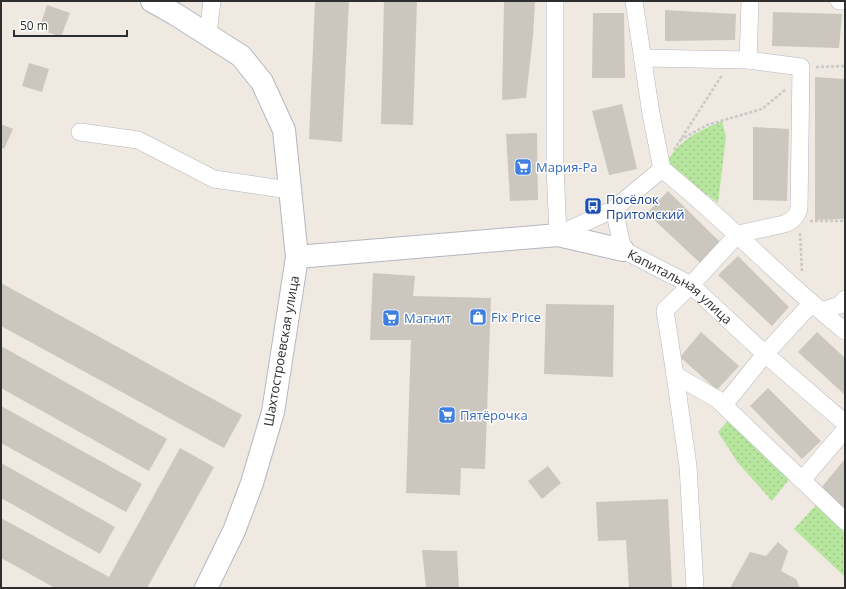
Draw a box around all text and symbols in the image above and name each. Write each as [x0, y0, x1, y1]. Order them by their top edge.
scale bar [14, 12, 127, 38]
text: 50 m [20, 17, 48, 34]
supermarket icon: Мария-Ра [513, 157, 533, 177]
place label: Мария-Ра [536, 158, 598, 176]
place label: Посёлок Притомский [606, 190, 685, 223]
bus stop icon: Посёлок Притомский [583, 196, 603, 216]
street label: Капитальная улица [625, 245, 736, 328]
street label: Шахтостроевская улица [259, 274, 303, 428]
shop icon: Fix Price [468, 307, 488, 327]
supermarket icon: Магнит [381, 308, 401, 328]
place label: Fix Price [491, 308, 541, 326]
place label: Магнит [404, 309, 451, 327]
supermarket icon: Пятёрочка [437, 405, 457, 425]
place label: Пятёрочка [460, 406, 528, 424]

